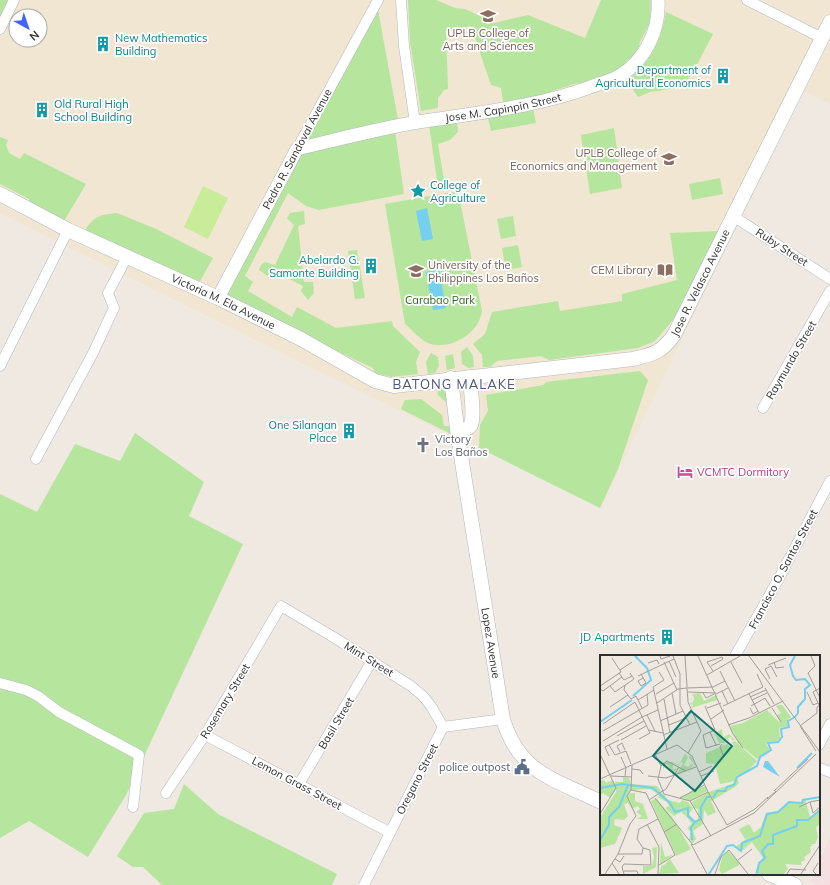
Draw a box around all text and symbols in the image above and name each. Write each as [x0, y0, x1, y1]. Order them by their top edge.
school or university icon: UPLB College of Arts and Sciences [479, 7, 497, 25]
north arrow [8, 8, 48, 48]
place label: UPLB College of Arts and Sciences [442, 26, 534, 53]
text: N [27, 28, 42, 44]
place label: New Mathematics Building [115, 31, 208, 58]
building icon: New Mathematics Building [94, 35, 112, 53]
place label: Department of Agricultural Economics [595, 63, 711, 90]
building icon: Department of Agricultural Economics [714, 67, 732, 85]
street label: Pedro R. Sandoval Avenue [259, 86, 335, 212]
street label: Jose M. Capinpin Street [444, 90, 563, 125]
place label: Old Rural High School Building [54, 97, 132, 124]
building icon: Old Rural High School Building [33, 101, 51, 119]
place label: UPLB College of Economics and Management [510, 146, 657, 173]
school or university icon: UPLB College of Economics and Management [660, 150, 678, 168]
place label: College of Agriculture [430, 178, 486, 205]
place icon: College of Agriculture [409, 182, 427, 200]
street label: Ruby Street [753, 225, 811, 269]
street label: Jose R. Velasco Avenue [668, 227, 733, 339]
place label: Abelardo G. Samonte Building [269, 253, 359, 280]
building icon: Abelardo G. Samonte Building [362, 257, 380, 275]
place label: University of the Philippines Los Baños [428, 258, 539, 285]
library icon: CEM Library [656, 261, 674, 279]
school or university icon: University of the Philippines Los Baños [407, 262, 425, 280]
place label: CEM Library [591, 263, 653, 277]
street label: Victoria M. Ela Avenue [169, 271, 278, 332]
park label: Carabao Park [405, 293, 475, 307]
street label: Raymundo Street [763, 318, 819, 402]
district label: BATONG MALAKE [392, 376, 516, 392]
place label: One Silangan Place [268, 418, 337, 445]
building icon: One Silangan Place [340, 422, 358, 440]
place label: Victory Los Baños [435, 432, 488, 459]
church icon: Victory Los Baños [414, 436, 432, 454]
hotel icon: VCMTC Dormitory [676, 463, 694, 481]
place label: VCMTC Dormitory [697, 465, 789, 479]
street label: Francisco O. Santos Street [746, 507, 821, 631]
street label: Lopez Avenue [478, 606, 503, 680]
building icon: JD Apartments [658, 628, 676, 646]
place label: JD Apartments [579, 630, 655, 644]
street label: Mint Street [342, 638, 396, 680]
inset map [600, 655, 820, 875]
street label: Rosemary Street [197, 661, 253, 741]
street label: Basil Street [315, 694, 357, 751]
street label: Oregano Street [393, 741, 441, 817]
street label: Lemon Grass Street [250, 753, 345, 813]
public building icon: police outpost [513, 758, 531, 776]
place label: police outpost [439, 760, 510, 774]

